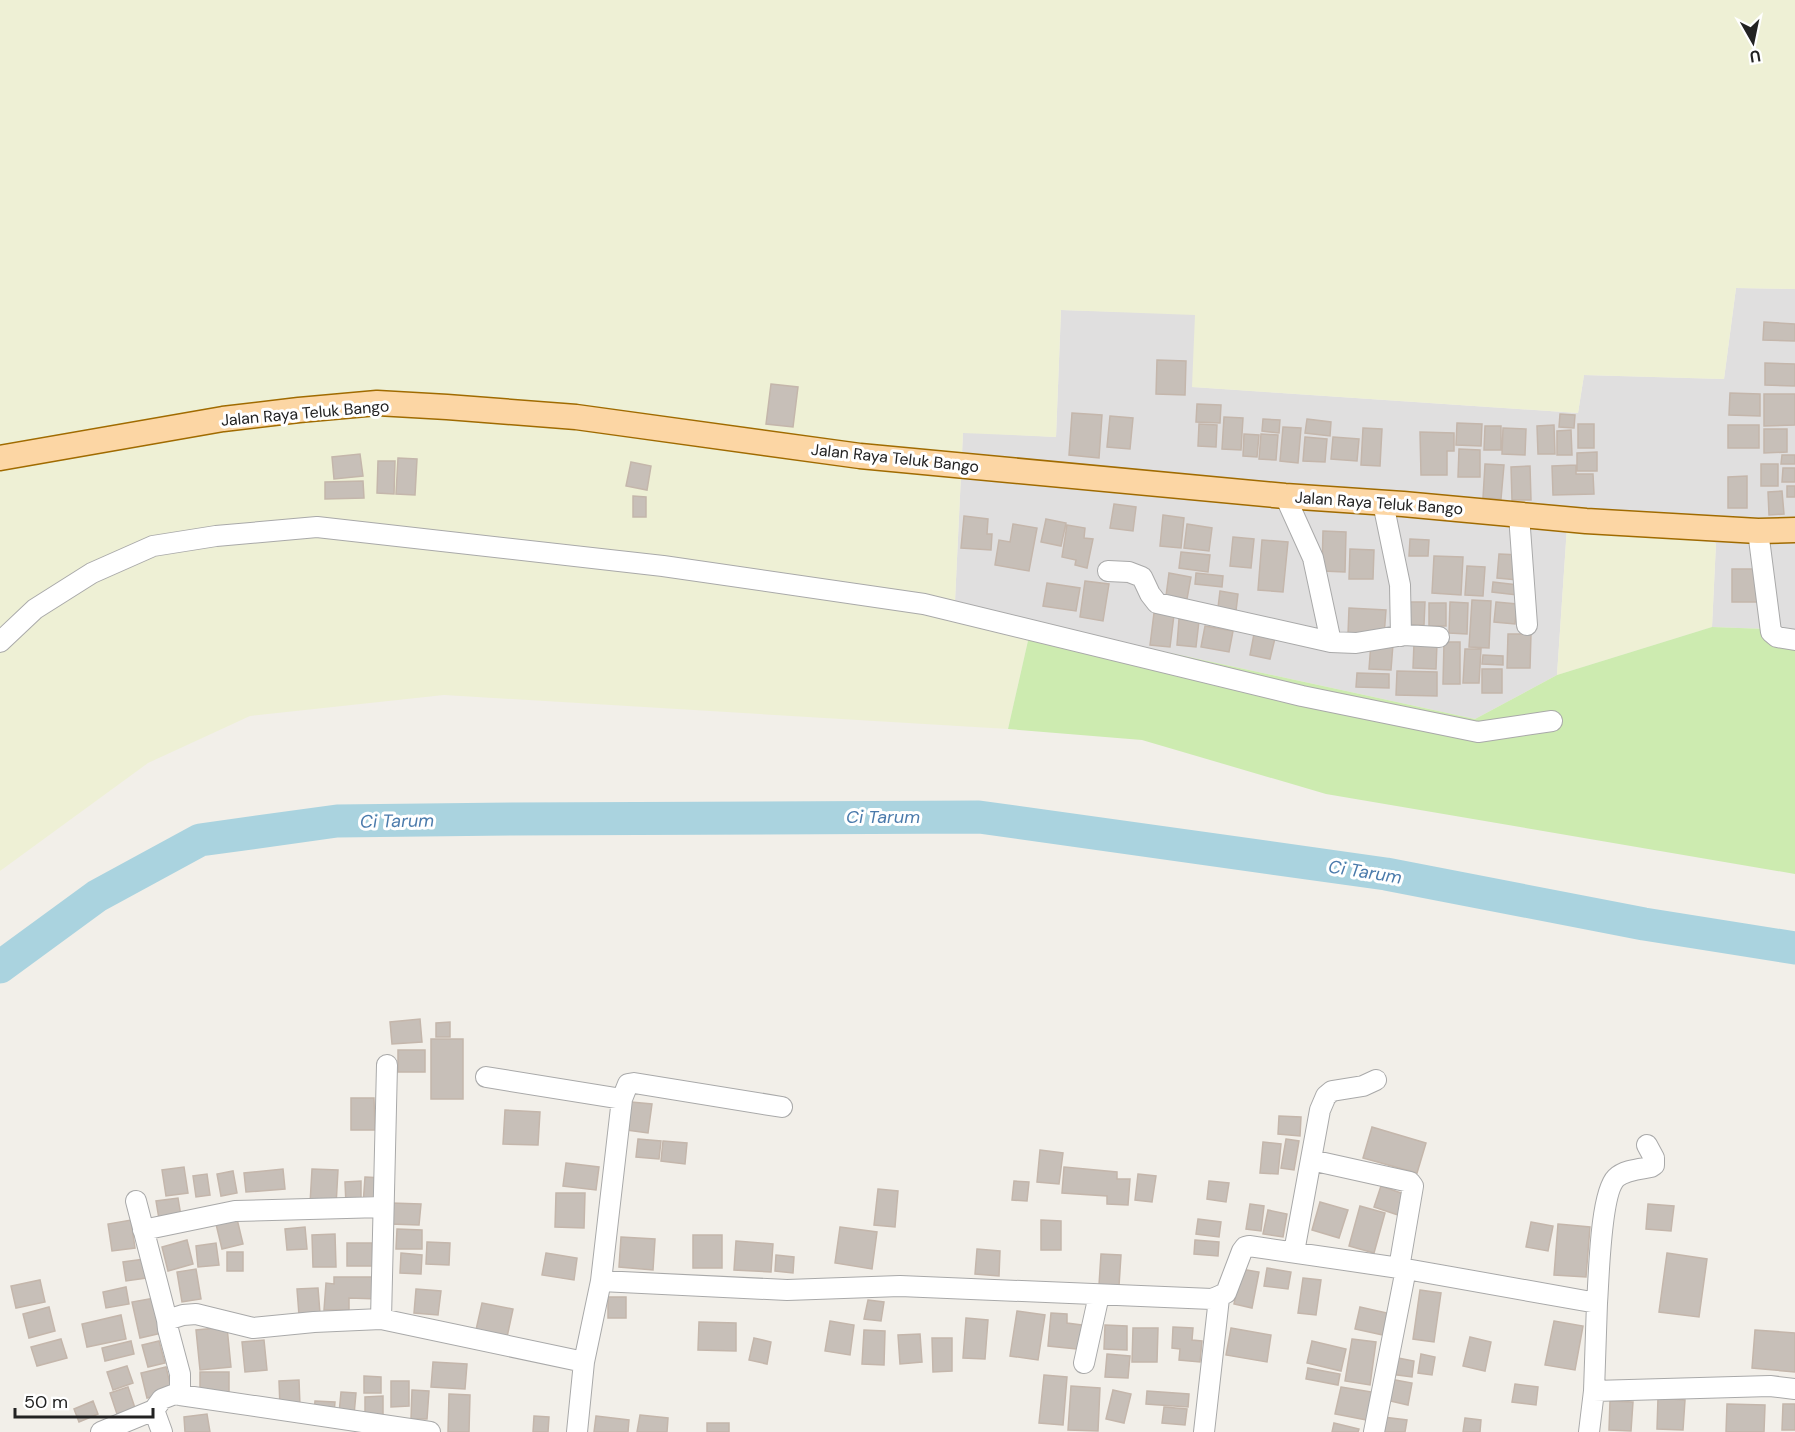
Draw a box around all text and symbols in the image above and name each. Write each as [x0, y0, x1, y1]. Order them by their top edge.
north arrow [1723, 12, 1783, 72]
text: U [1748, 45, 1762, 68]
street label: Jalan Raya Teluk Bango [220, 395, 390, 431]
street label: Jalan Raya Teluk Bango [810, 439, 980, 477]
street label: Jalan Raya Teluk Bango [1294, 487, 1464, 519]
water label: Ci Tarum [846, 805, 920, 829]
water label: Ci Tarum [360, 808, 434, 834]
water label: Ci Tarum [1327, 854, 1404, 890]
scale bar [15, 1381, 153, 1419]
text: 50 m [24, 1390, 68, 1414]

